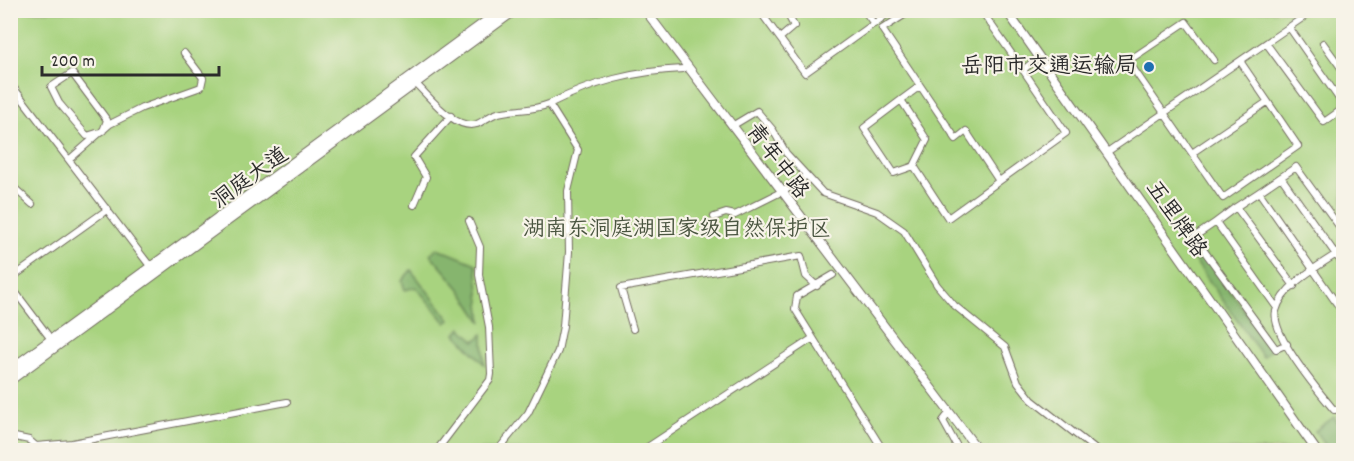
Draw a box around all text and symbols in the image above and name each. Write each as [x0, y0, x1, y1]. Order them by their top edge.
scale bar [42, 39, 219, 77]
text: 200 m [51, 50, 95, 75]
place label: 岳阳市交通运输局 [961, 52, 1137, 83]
marker: 岳阳市交通运输局 [1142, 60, 1156, 74]
street label: 青年中路 [737, 118, 815, 206]
street label: 洞庭大道 [206, 141, 296, 217]
street label: 五里牌路 [1137, 175, 1213, 265]
park label: 湖南东洞庭湖国家级自然保护区 [523, 215, 831, 246]

